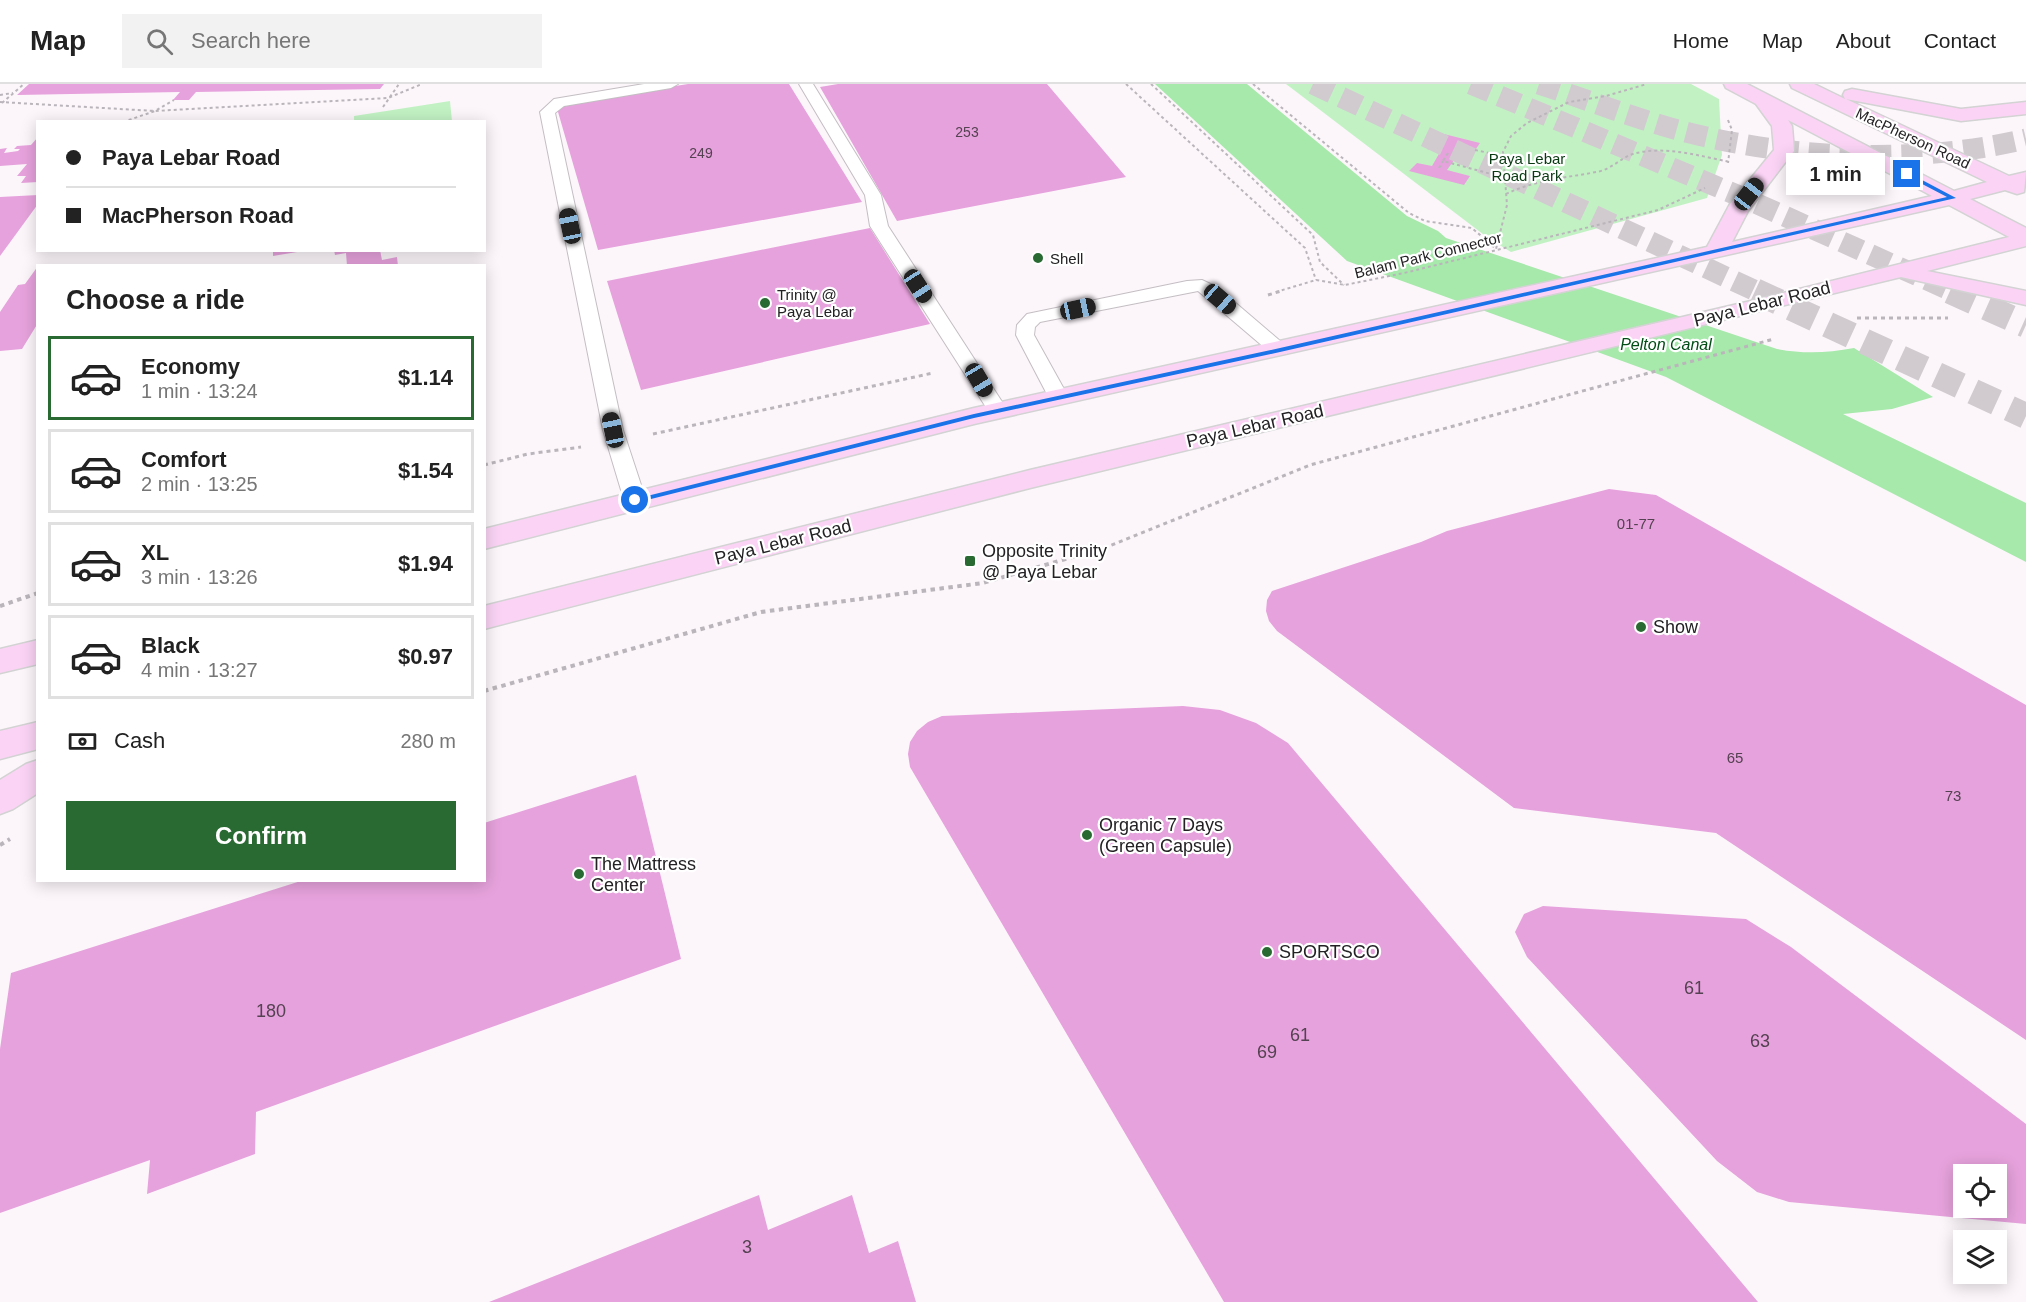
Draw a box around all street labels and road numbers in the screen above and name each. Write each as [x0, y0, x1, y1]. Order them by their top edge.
street label: MacPherson Road [1853, 104, 1973, 172]
street label: Balam Park Connector [1353, 228, 1503, 282]
street label: Paya Lebar Road [1692, 277, 1832, 331]
street label: Paya Lebar Road [1184, 400, 1326, 452]
street label: Paya Lebar Road [713, 515, 853, 569]

